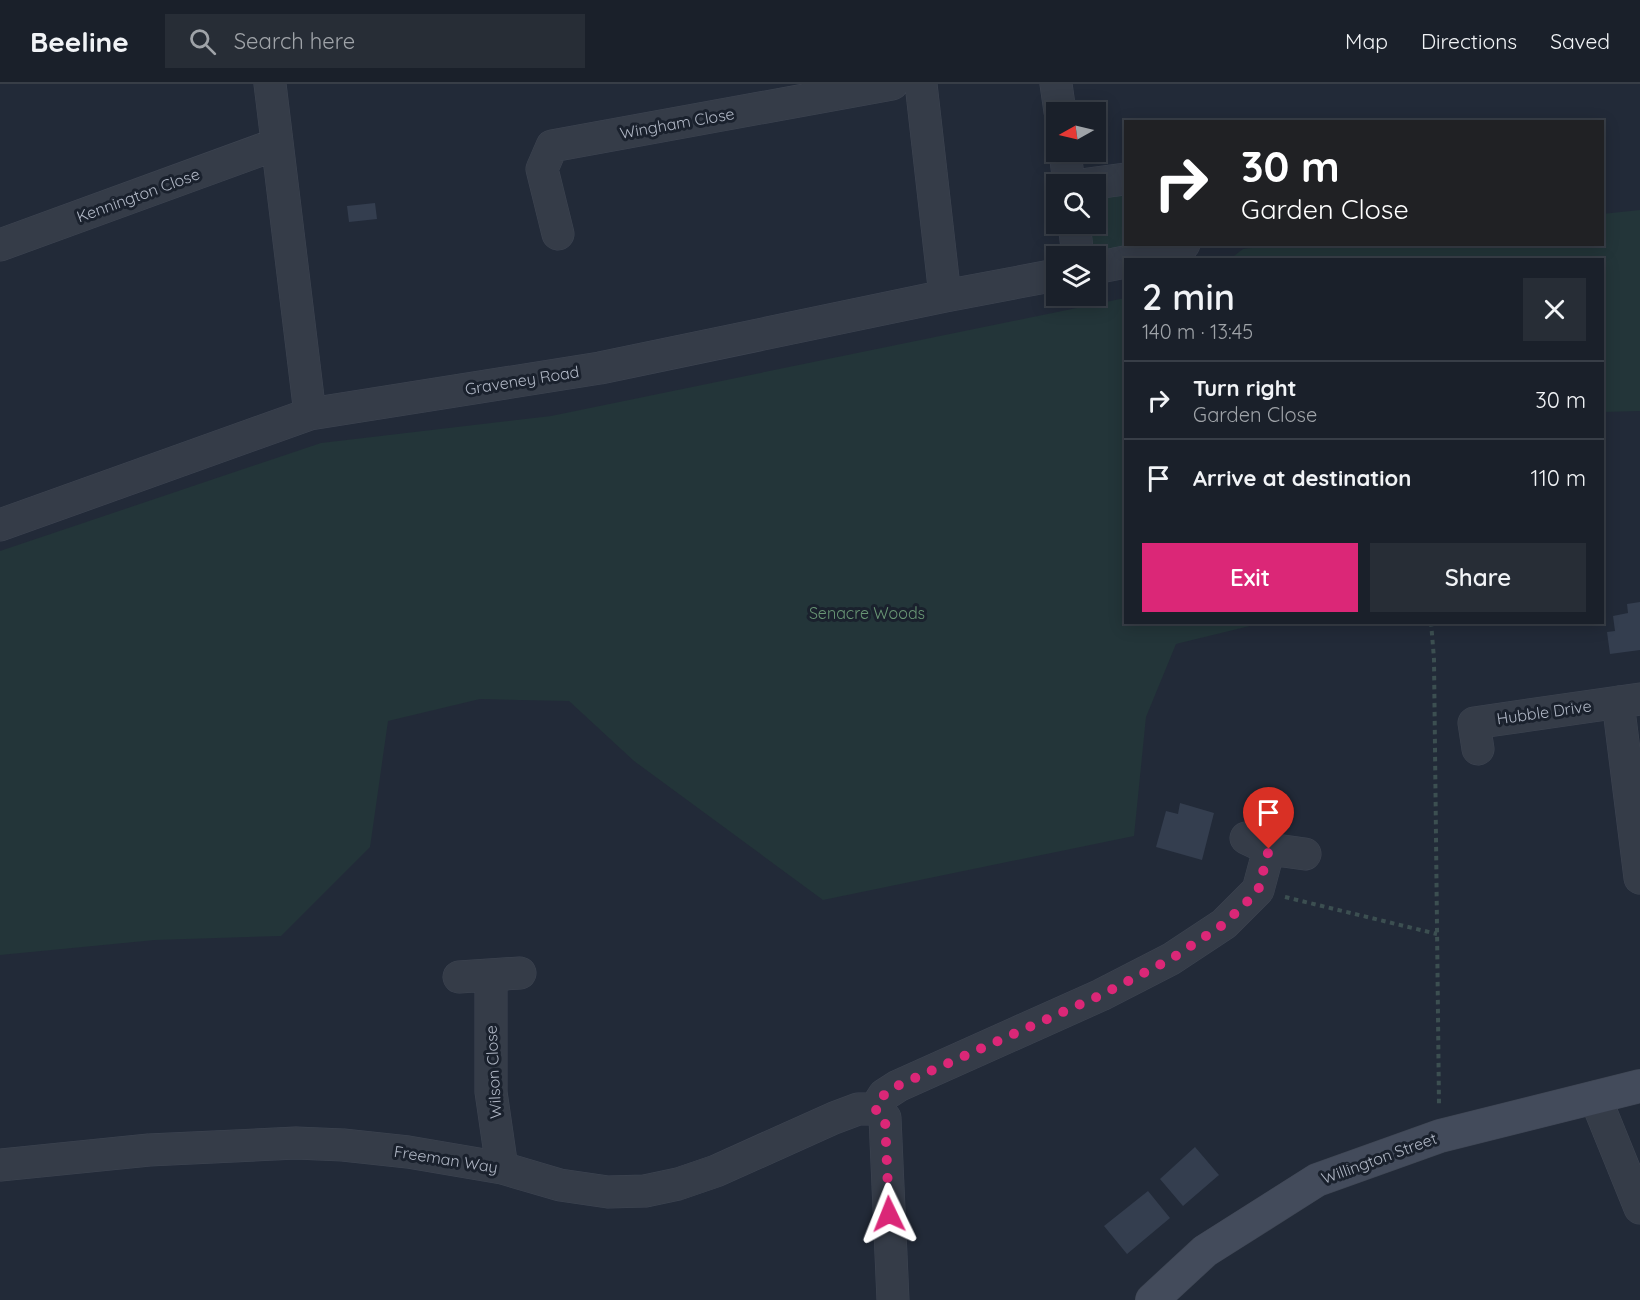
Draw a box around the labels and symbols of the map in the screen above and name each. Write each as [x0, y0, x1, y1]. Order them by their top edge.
north arrow [1046, 102, 1106, 162]
street label: Wingham Close [618, 103, 736, 143]
street label: Kennington Close [74, 163, 202, 227]
street label: Graveney Road [463, 361, 581, 399]
park label: Senacre Woods [809, 603, 925, 623]
street label: Hubble Drive [1495, 695, 1593, 729]
pin [1243, 787, 1294, 849]
street label: Wilson Close [481, 1025, 505, 1119]
street label: Willington Street [1319, 1128, 1439, 1188]
street label: Freeman Way [393, 1141, 499, 1177]
position arrow [857, 1182, 921, 1246]

